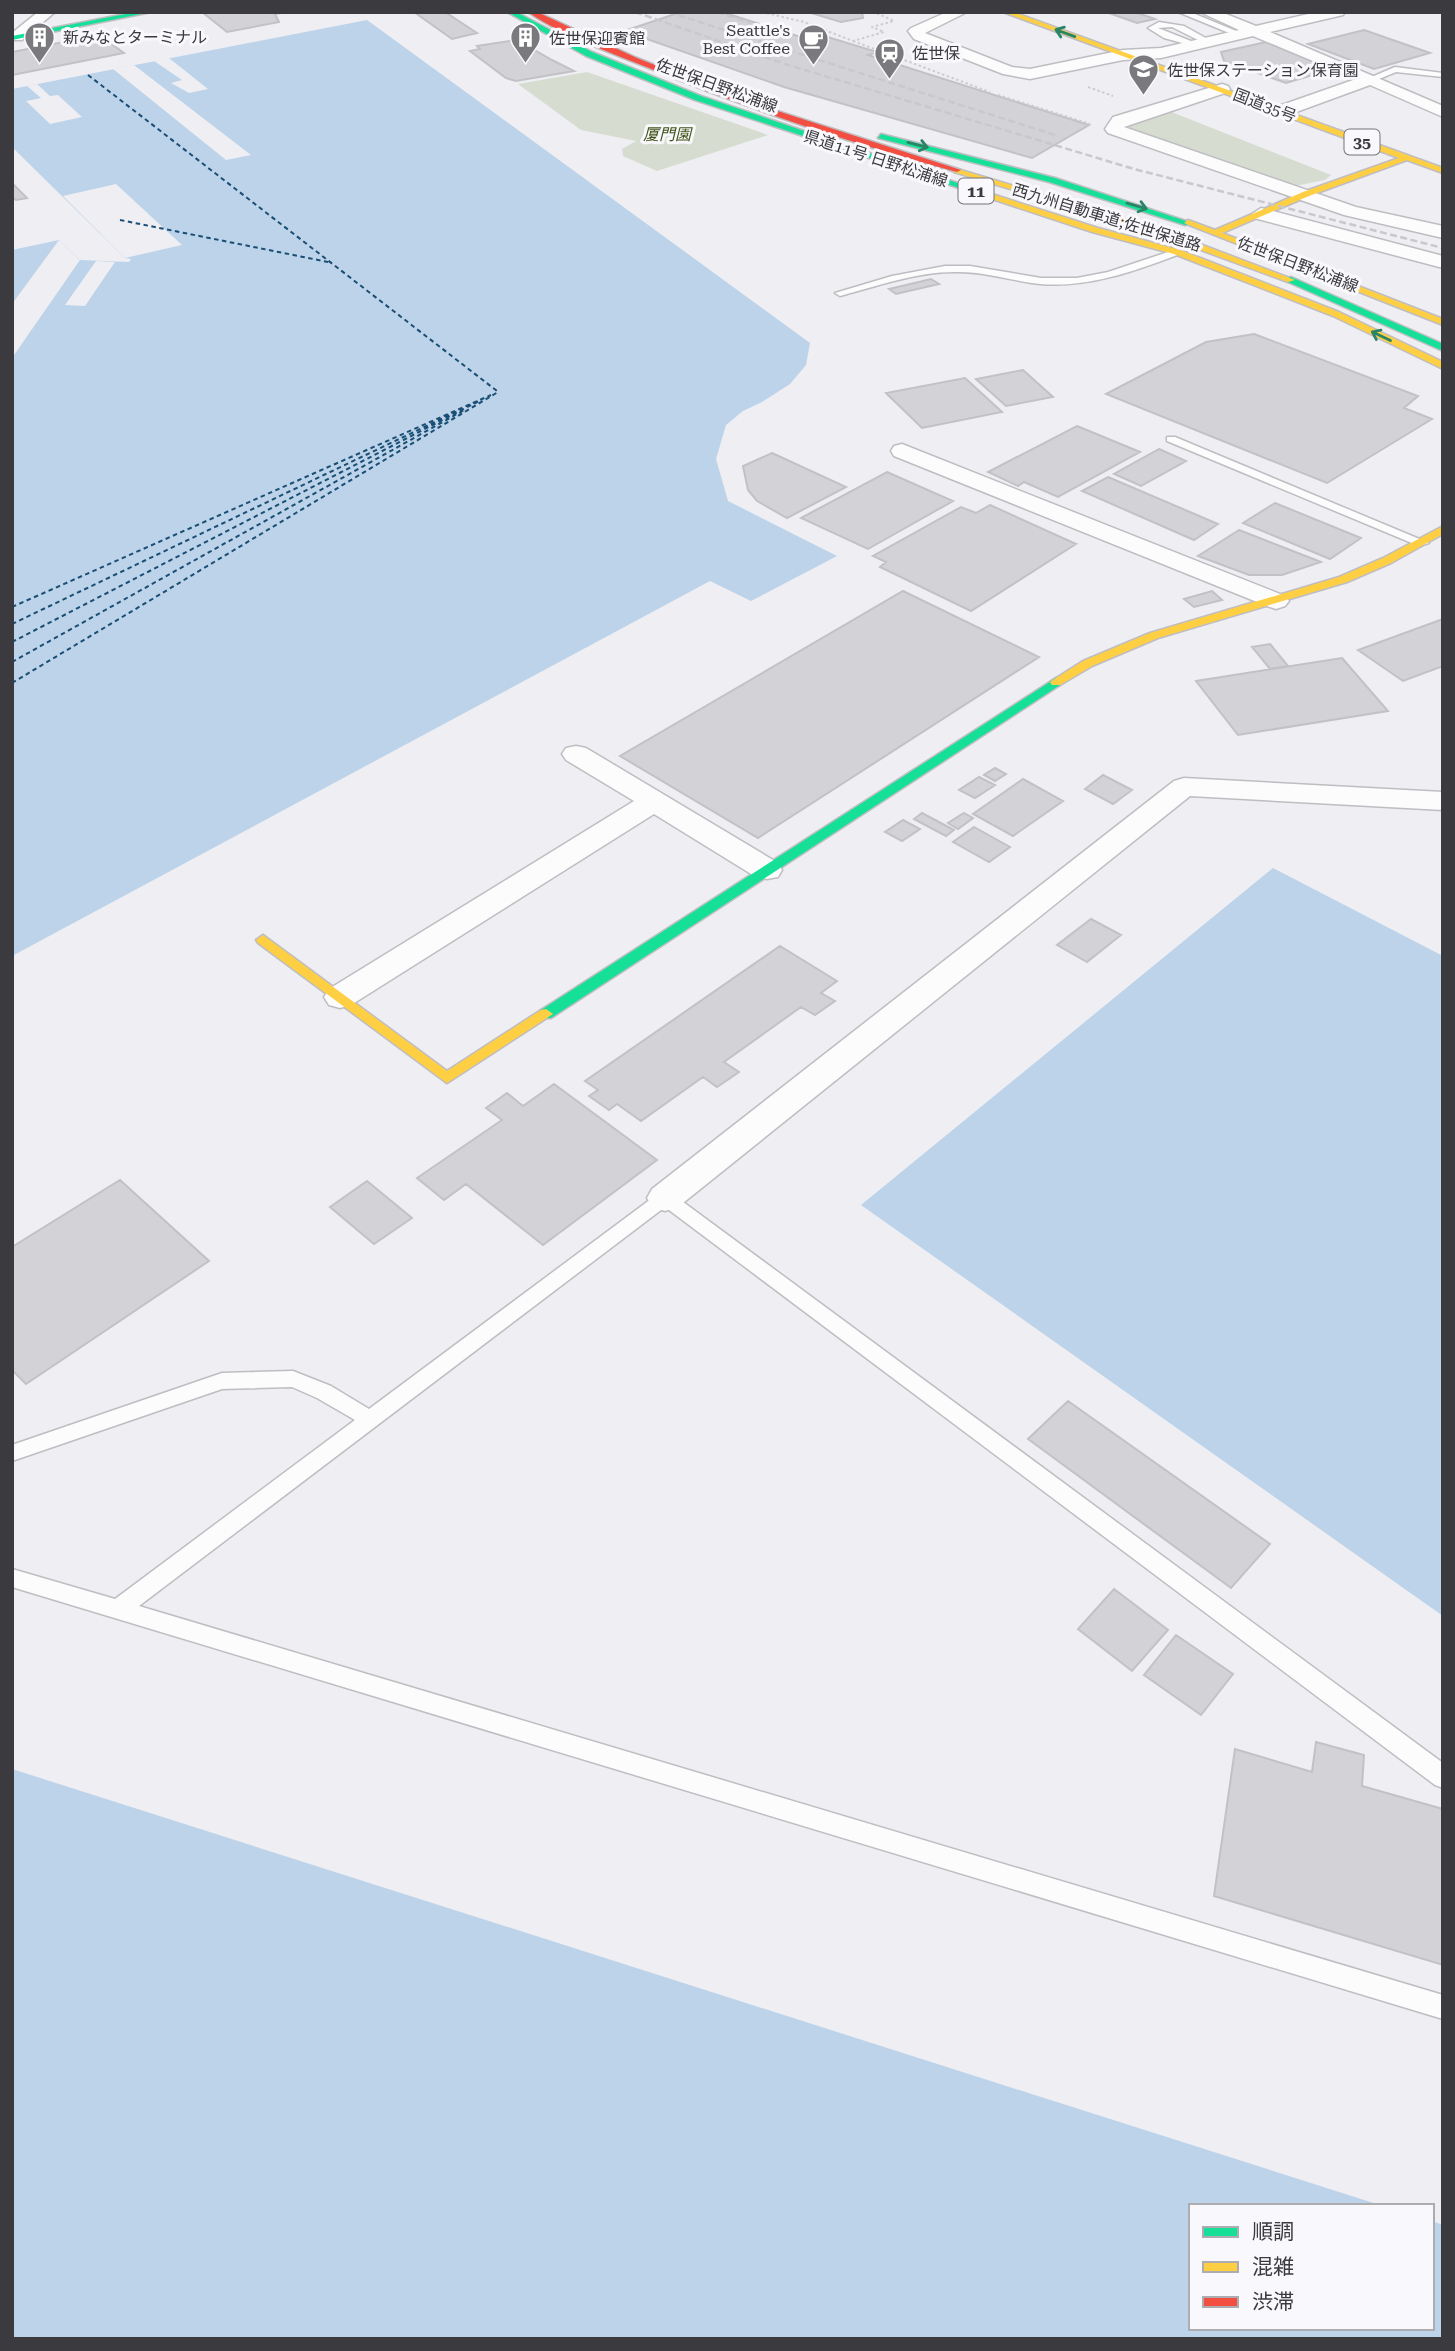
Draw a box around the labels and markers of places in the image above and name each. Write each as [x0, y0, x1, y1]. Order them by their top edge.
building icon: 新みなとターミナル [23, 20, 57, 64]
building icon: 佐世保迎賓館 [509, 21, 543, 65]
place label: Seattle's Best Coffee [702, 21, 790, 58]
cafe icon: Seattle's Best Coffee [796, 22, 830, 66]
place label: 新みなとターミナル [63, 28, 207, 47]
place label: 佐世保迎賓館 [549, 29, 645, 48]
station icon: 佐世保 [872, 36, 906, 80]
place label: 佐世保 [912, 44, 960, 63]
school or university icon: 佐世保ステーション保育園 [1127, 53, 1161, 97]
place label: 佐世保ステーション保育園 [1167, 61, 1359, 80]

